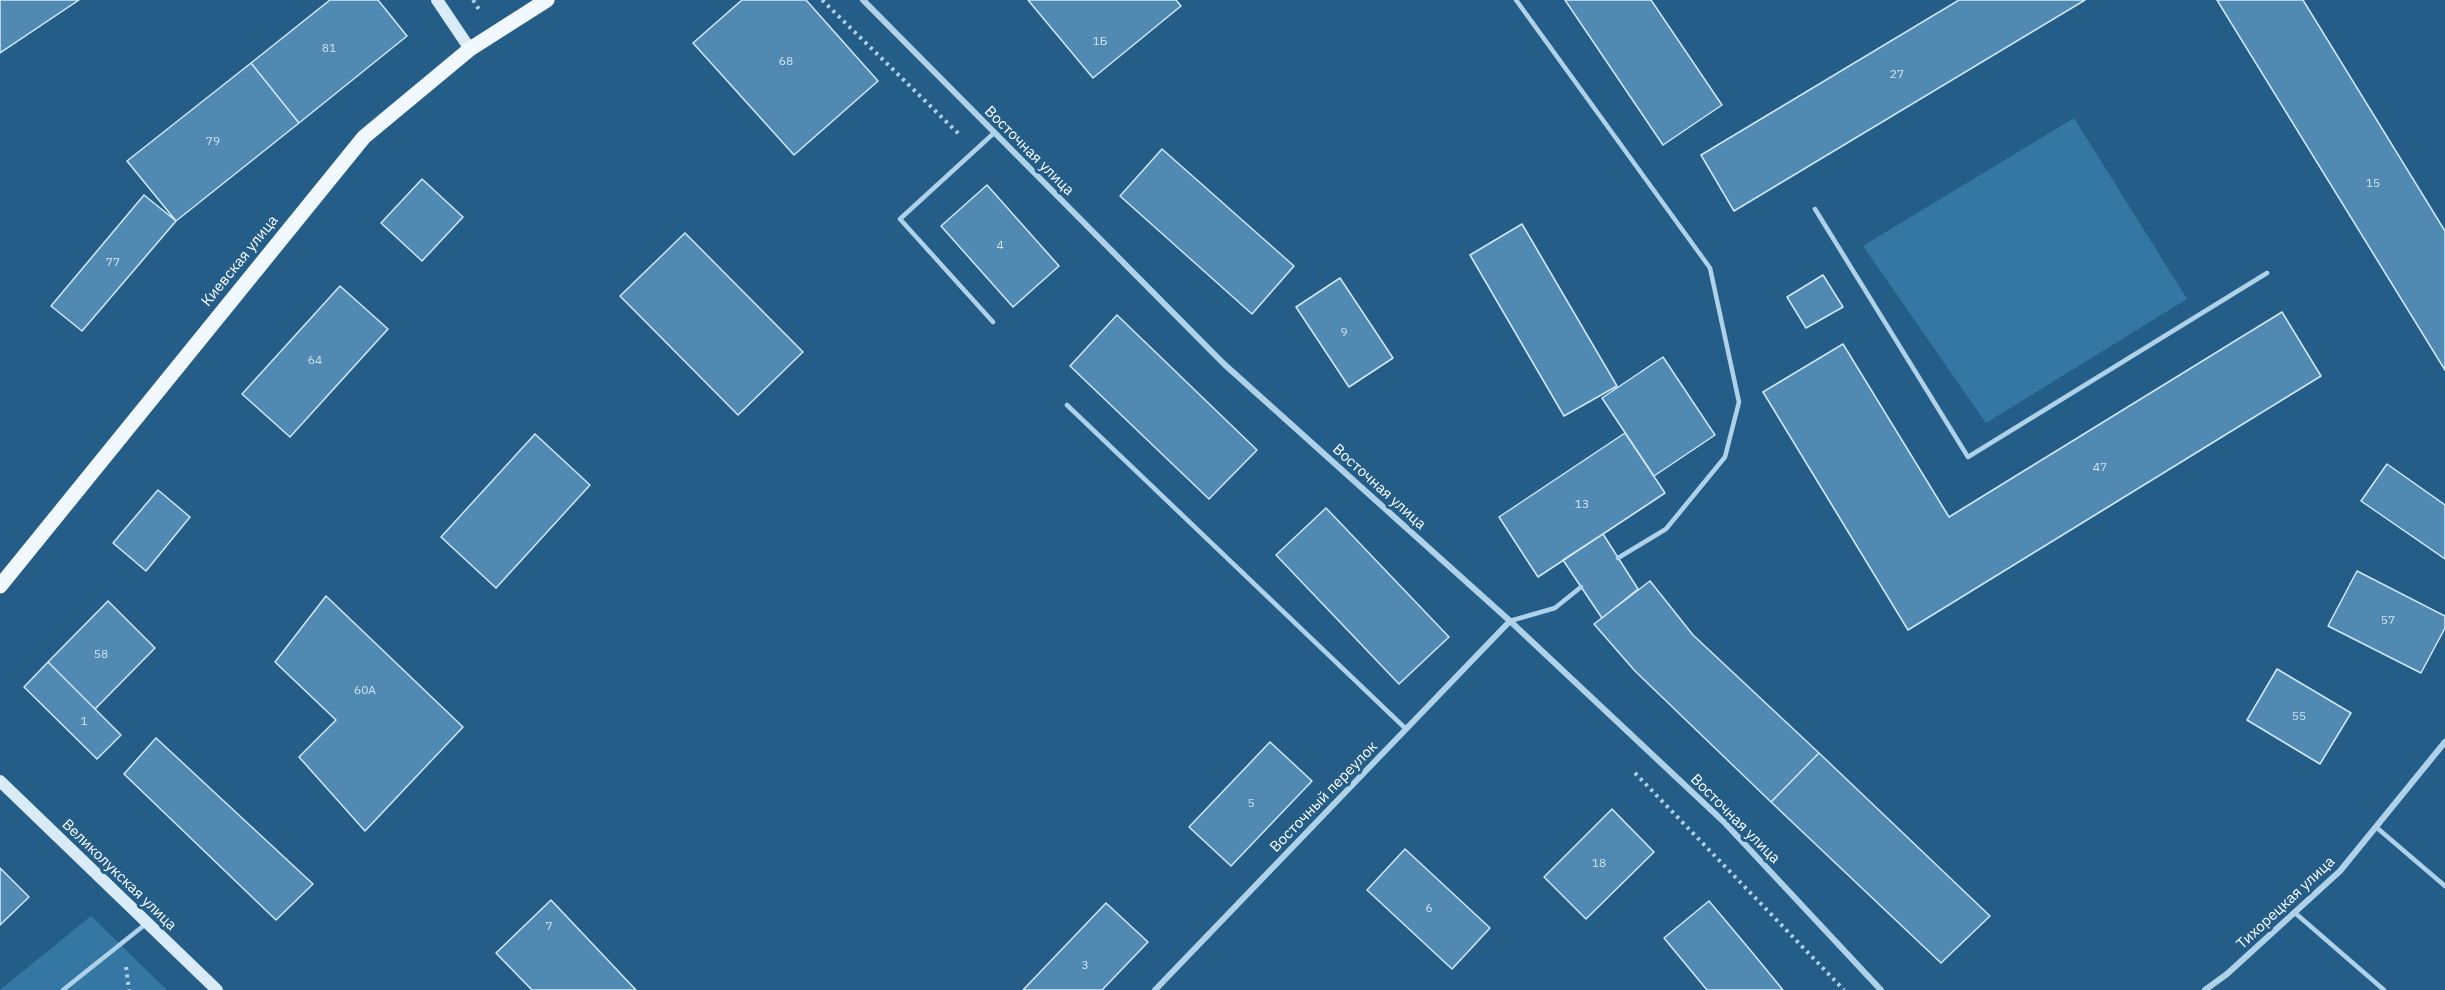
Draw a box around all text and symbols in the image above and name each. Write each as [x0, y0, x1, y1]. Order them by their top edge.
house number: 1Б [1093, 35, 1107, 49]
house number: 81 [322, 42, 336, 56]
house number: 68 [779, 55, 793, 69]
house number: 27 [1890, 68, 1904, 82]
street label: Восточная улица [981, 103, 1077, 199]
house number: 79 [206, 135, 220, 149]
house number: 15 [2366, 177, 2380, 191]
street label: Киевская улица [198, 212, 282, 310]
house number: 4 [996, 239, 1004, 253]
house number: 77 [106, 256, 120, 270]
house number: 9 [1340, 326, 1348, 340]
house number: 64 [308, 354, 322, 368]
street label: Восточная улица [1329, 440, 1429, 534]
house number: 47 [2093, 461, 2107, 475]
house number: 13 [1575, 498, 1589, 512]
house number: 57 [2381, 614, 2395, 628]
house number: 58 [94, 648, 108, 662]
house number: 60А [354, 684, 376, 698]
house number: 55 [2292, 710, 2306, 724]
house number: 1 [80, 715, 88, 729]
street label: Восточный переулок [1266, 738, 1382, 856]
street label: Восточная улица [1687, 771, 1783, 867]
house number: 5 [1247, 797, 1255, 811]
street label: Великолукская улица [58, 816, 180, 934]
street label: Тихорецкая улица [2233, 853, 2339, 953]
house number: 18 [1592, 857, 1606, 871]
house number: 6 [1425, 902, 1433, 916]
house number: 7 [545, 920, 553, 934]
house number: 3 [1081, 959, 1089, 973]

